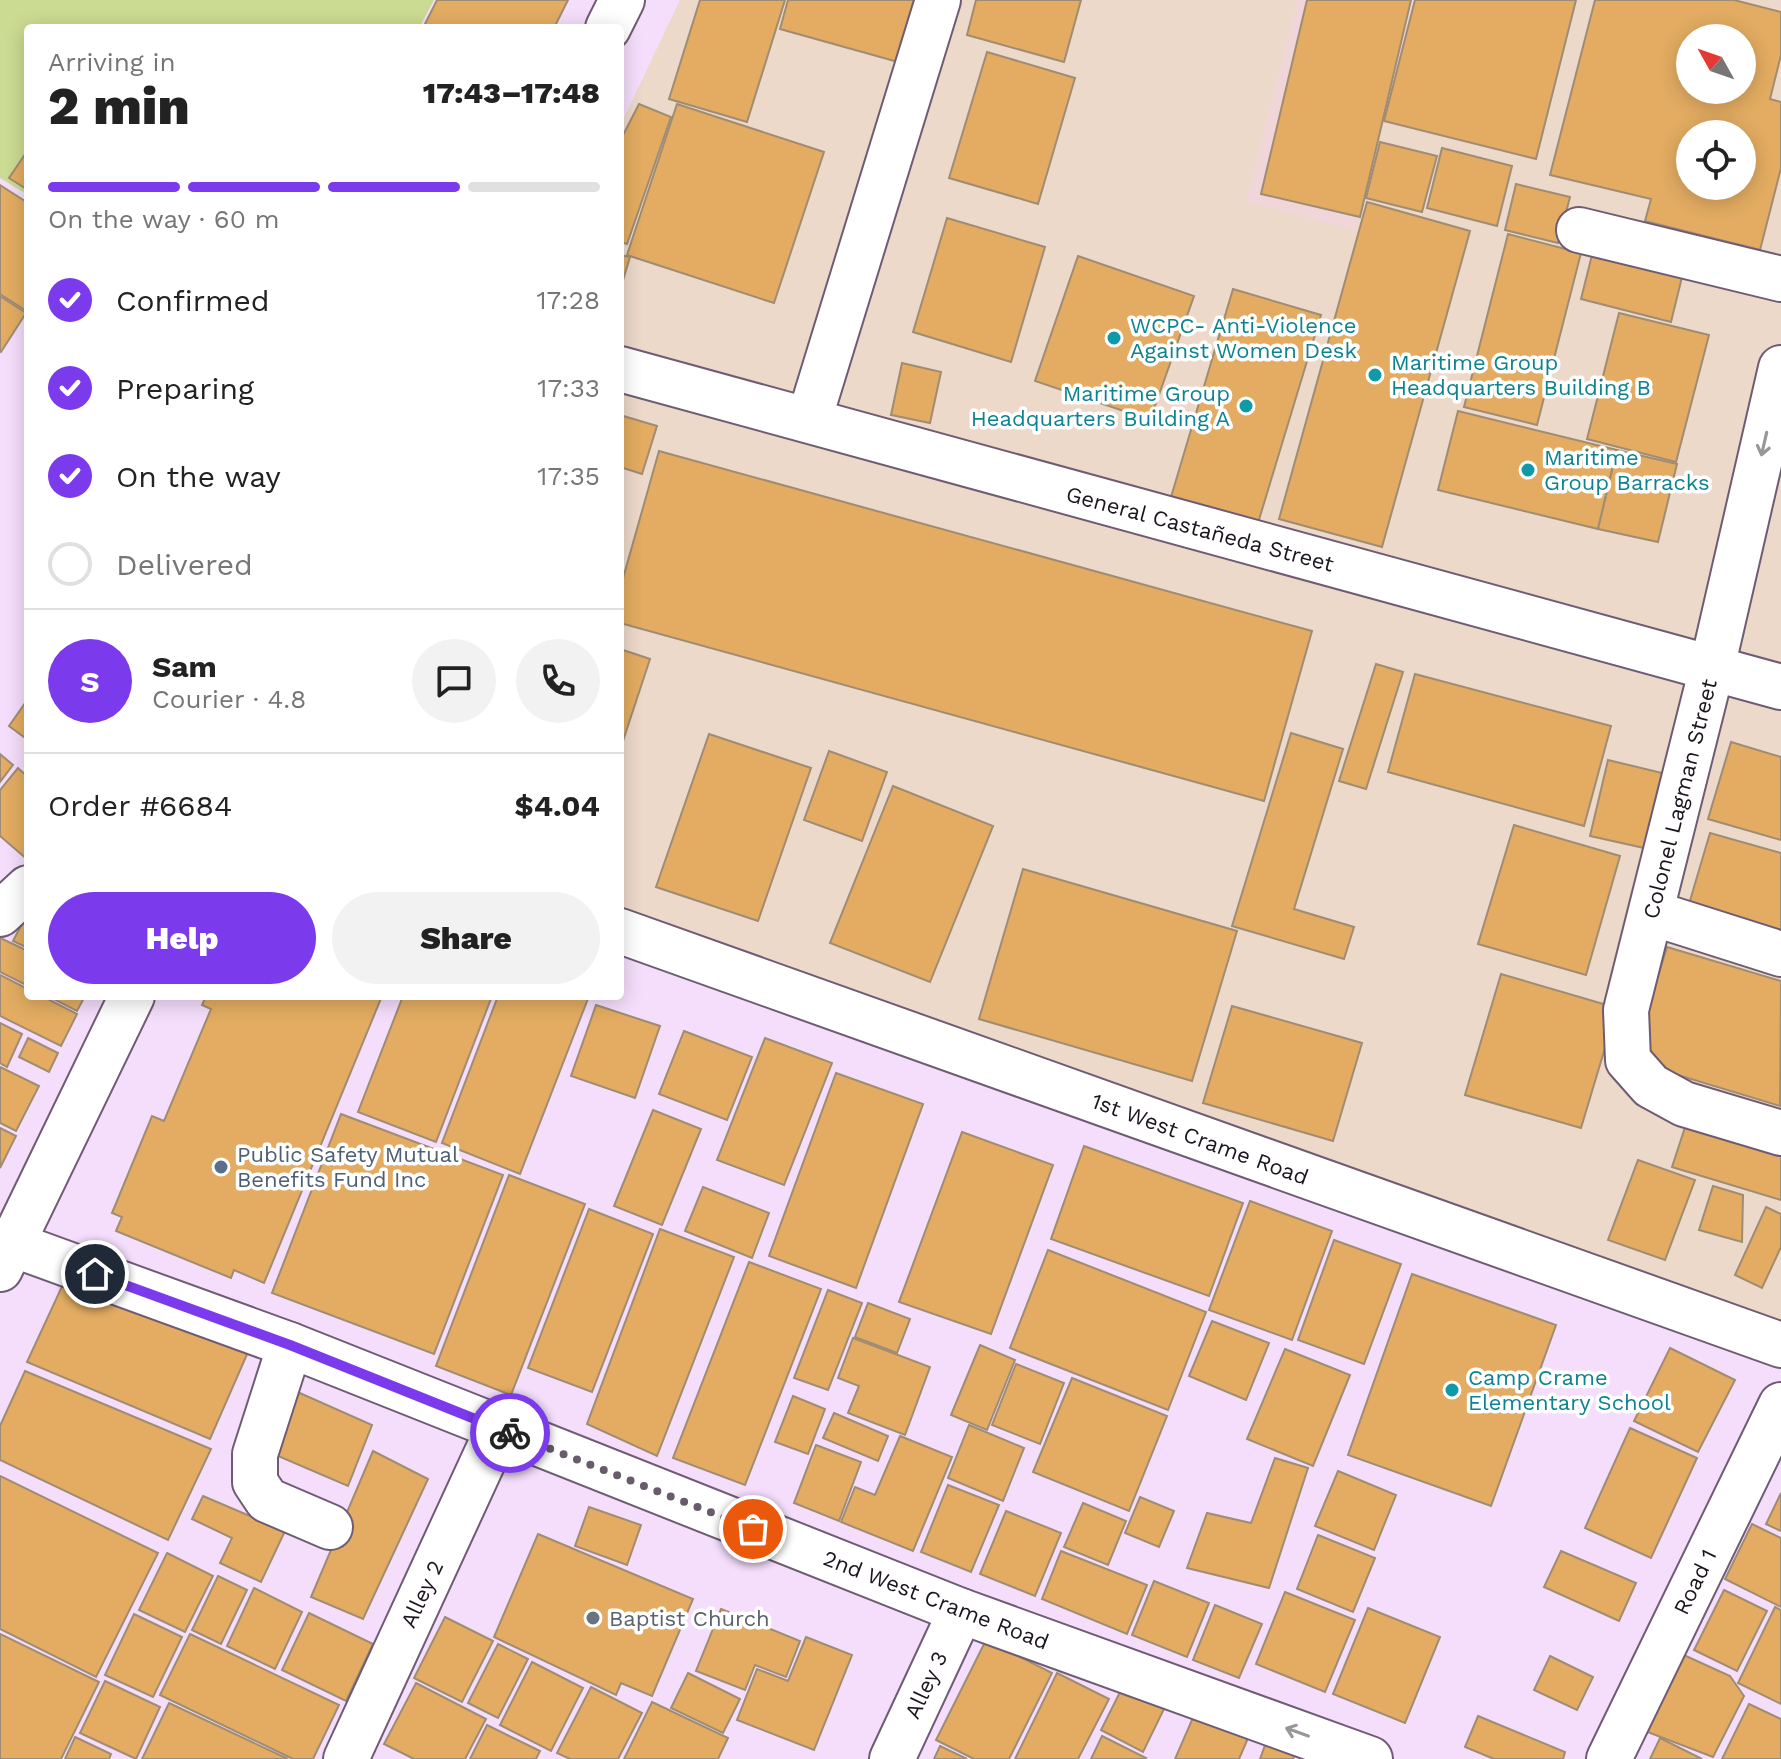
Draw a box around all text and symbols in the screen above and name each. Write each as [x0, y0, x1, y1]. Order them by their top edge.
north arrow [1676, 24, 1756, 104]
map controls [1676, 24, 1756, 200]
text: Arriving in [48, 47, 176, 77]
text: 17:43–17:48 [423, 75, 600, 110]
text: 2 min [48, 76, 190, 137]
button: locate [1676, 120, 1756, 200]
text: On the way · 60 m [48, 204, 279, 234]
icon: check [48, 278, 92, 322]
text: Confirmed [116, 283, 270, 318]
text: 17:28 [536, 285, 600, 315]
place label: WCPC- Anti-Violence Against Women Desk [1130, 313, 1357, 363]
marker: WCPC- Anti-Violence Against Women Desk [1105, 329, 1123, 347]
place label: Maritime Group Headquarters Building B [1391, 350, 1651, 400]
icon: check [48, 366, 92, 410]
marker: Maritime Group Headquarters Building B [1366, 366, 1384, 384]
text: Preparing [116, 371, 254, 406]
text: 17:33 [537, 373, 600, 403]
place label: Maritime Group Headquarters Building A [971, 381, 1230, 431]
marker: Maritime Group Headquarters Building A [1237, 397, 1255, 415]
one-way arrow [1755, 431, 1770, 456]
place label: Maritime Group Barracks [1544, 445, 1710, 495]
icon: check [48, 454, 92, 498]
text: On the way [116, 459, 281, 494]
text: 17:35 [537, 461, 600, 491]
marker: Maritime Group Barracks [1519, 461, 1537, 479]
street label: General Castañeda Street [1063, 481, 1337, 577]
text: Delivered [116, 547, 253, 582]
button: chat [412, 639, 496, 723]
button: phone [516, 639, 600, 723]
text: Sam [152, 649, 217, 684]
text: S [80, 664, 100, 699]
street label: Colonel Lagman Street [1638, 677, 1722, 921]
text: Courier · 4.8 [152, 684, 306, 714]
text: Order #6684 [48, 788, 232, 823]
text: $4.04 [514, 788, 600, 823]
button: Help [48, 892, 316, 984]
button: Share [332, 892, 600, 984]
street label: 1st West Crame Road [1088, 1088, 1312, 1190]
place label: Public Safety Mutual Benefits Fund Inc [237, 1142, 459, 1192]
marker: Public Safety Mutual Benefits Fund Inc [212, 1158, 230, 1176]
pin [61, 1240, 129, 1308]
icon: home [73, 1252, 117, 1296]
place label: Camp Crame Elementary School [1468, 1365, 1671, 1415]
marker: Camp Crame Elementary School [1443, 1381, 1461, 1399]
courier [470, 1393, 550, 1473]
icon: bike [488, 1411, 532, 1455]
pin [719, 1495, 787, 1563]
icon: bag [731, 1507, 775, 1551]
street label: 2nd West Crame Road [820, 1545, 1052, 1655]
street label: Road 1 [1669, 1545, 1721, 1619]
street label: Alley 2 [396, 1556, 448, 1632]
place label: Baptist Church [609, 1606, 770, 1631]
marker: Baptist Church [584, 1609, 602, 1627]
street label: Alley 3 [900, 1647, 952, 1723]
one-way arrow [1285, 1724, 1310, 1739]

